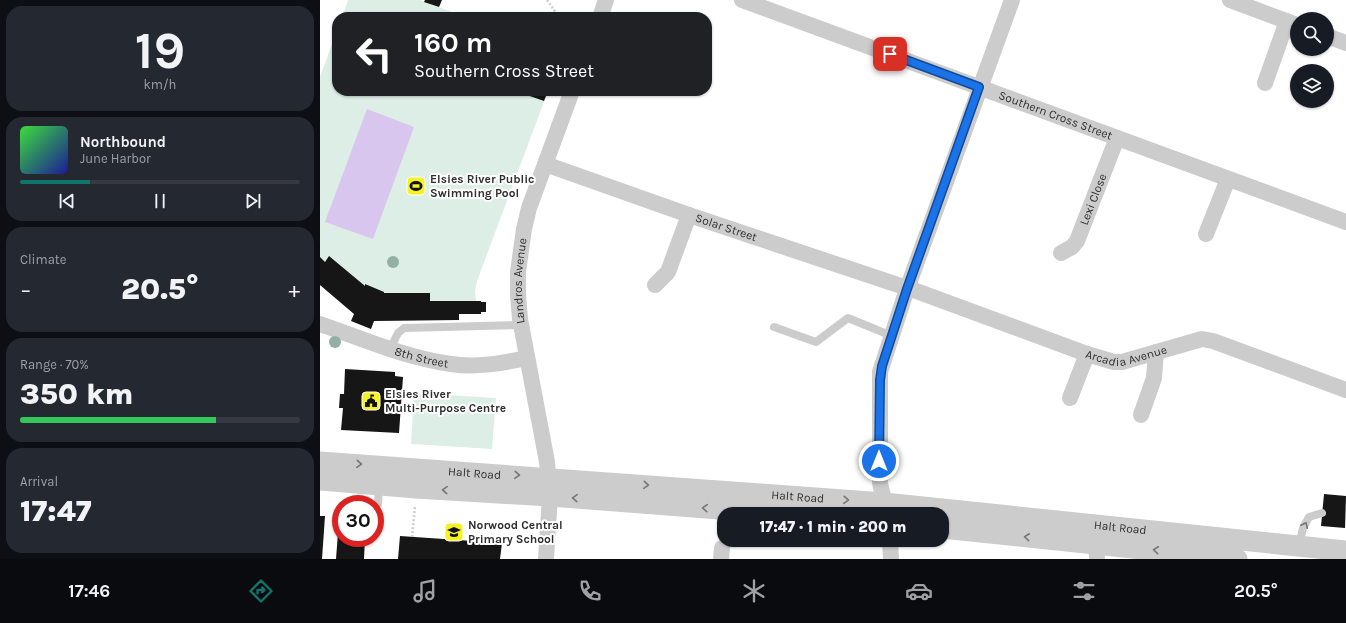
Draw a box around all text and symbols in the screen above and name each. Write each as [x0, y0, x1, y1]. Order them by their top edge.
map controls [1290, 12, 1334, 108]
button: search [1290, 12, 1334, 56]
text: 19 [135, 20, 185, 81]
text: 160 m [414, 26, 492, 59]
icon: left [348, 28, 400, 80]
pin [873, 37, 907, 71]
icon: arrive [879, 43, 901, 65]
text: Southern Cross Street [414, 60, 594, 82]
button: layers [1290, 64, 1334, 108]
text: km/h [144, 77, 176, 92]
street label: Southern Cross Street [997, 88, 1115, 143]
text: Northbound [80, 133, 166, 151]
text: June Harbor [80, 151, 151, 166]
place label: Elsies River Public Swimming Pool [430, 172, 534, 200]
street label: Lexi Close [1077, 172, 1109, 227]
sports icon: Elsies River Public Swimming Pool [405, 175, 427, 197]
icon: previous [56, 190, 78, 212]
icon: pause [149, 190, 171, 212]
icon: next [242, 190, 264, 212]
street label: Solar Street [694, 211, 759, 244]
street label: Landros Avenue [511, 237, 530, 325]
text: Climate [20, 252, 66, 267]
text: 20.5° [121, 271, 199, 307]
text: − [20, 277, 32, 303]
text: + [288, 277, 300, 303]
street label: Arcadia Avenue [1084, 342, 1168, 369]
street label: 8th Street [393, 344, 450, 371]
text: Range · 70% [20, 357, 89, 372]
text: 350 km [20, 376, 133, 412]
place label: Elsies River Multi-Purpose Centre [385, 387, 506, 415]
public building icon: Elsies River Multi-Purpose Centre [360, 390, 382, 412]
position arrow [858, 440, 900, 482]
one-way arrow [356, 460, 362, 469]
street label: Halt Road [448, 464, 502, 482]
one-way arrow [514, 471, 520, 480]
text: Arrival [20, 474, 58, 489]
one-way arrow [643, 480, 649, 489]
one-way arrow [442, 485, 448, 494]
street label: Halt Road [771, 488, 825, 506]
text: 17:47 [20, 493, 91, 529]
one-way arrow [572, 493, 578, 502]
speed limit sign: 30 [332, 495, 384, 547]
one-way arrow [843, 495, 849, 504]
one-way arrow [702, 503, 708, 512]
place label: Norwood Central Primary School [468, 518, 563, 546]
text: 17:47 · 1 min · 200 m [760, 518, 906, 536]
street label: Halt Road [1093, 518, 1147, 537]
school or university icon: Norwood Central Primary School [443, 521, 465, 543]
one-way arrow [1300, 522, 1308, 529]
one-way arrow [1024, 532, 1030, 541]
one-way arrow [1153, 546, 1159, 555]
icon: directions [247, 577, 275, 605]
icon: music [411, 577, 439, 605]
icon: phone [576, 577, 604, 605]
icon: climate [740, 577, 768, 605]
icon: car [905, 577, 933, 605]
icon: filters [1070, 577, 1098, 605]
text: 17:46 [68, 580, 110, 602]
text: 20.5° [1234, 580, 1278, 602]

